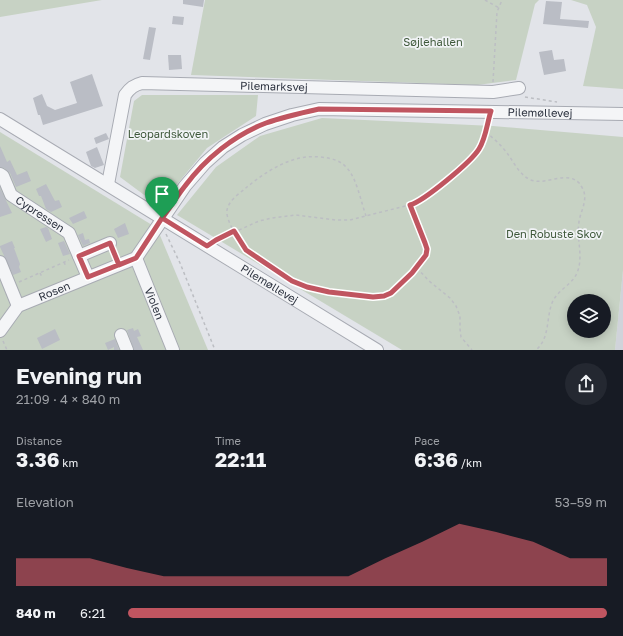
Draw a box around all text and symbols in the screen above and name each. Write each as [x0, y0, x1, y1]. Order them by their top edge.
park label: Søjlehallen [403, 35, 463, 48]
street label: Pilemarksvej [240, 79, 308, 93]
street label: Pilemøllevej [508, 105, 573, 119]
park label: Leopardskoven [128, 127, 208, 140]
pin [145, 177, 179, 218]
icon: arrive [151, 183, 173, 205]
street label: Cypressen [13, 193, 67, 234]
park label: Den Robuste Skov [506, 227, 602, 240]
street label: Pilemøllevej [239, 261, 301, 306]
street label: Rosen [36, 279, 72, 303]
street label: Violen [142, 285, 167, 321]
map controls [567, 294, 611, 338]
button: layers [567, 294, 611, 338]
text: Evening run [16, 362, 142, 389]
button: share [565, 363, 607, 405]
text: 21:09 · 4 × 840 m [16, 391, 120, 407]
text: Distance [16, 434, 62, 447]
text: Time [215, 434, 241, 447]
text: Pace [414, 434, 440, 447]
text: 3.36 [16, 447, 60, 471]
text: 22:11 [215, 447, 266, 471]
text: 6:36 [414, 447, 458, 471]
text: km [60, 456, 78, 469]
text: /km [458, 456, 482, 469]
text: Elevation [16, 494, 74, 510]
text: 53–59 m [555, 494, 607, 510]
text: 840 m [16, 605, 56, 621]
text: 6:21 [80, 605, 106, 621]

